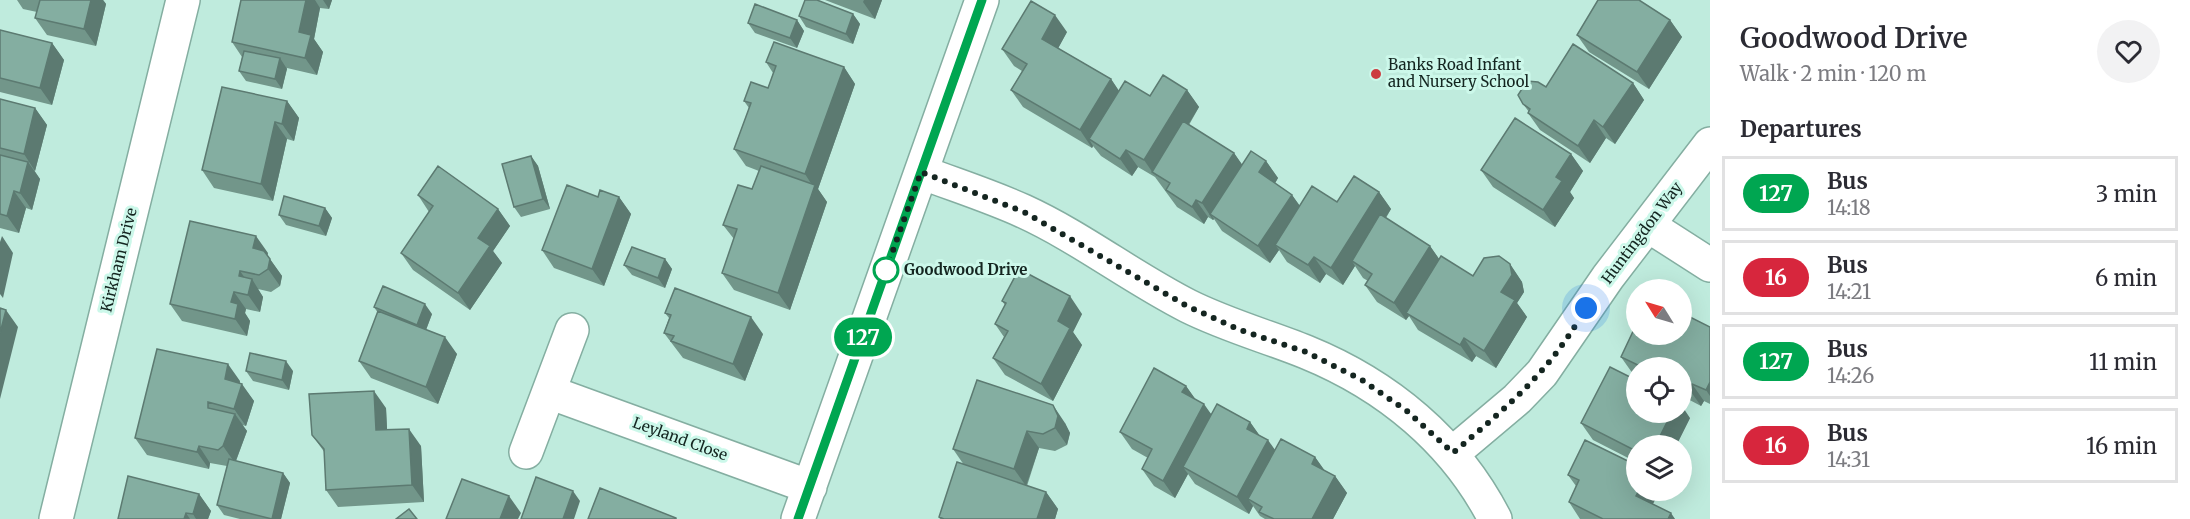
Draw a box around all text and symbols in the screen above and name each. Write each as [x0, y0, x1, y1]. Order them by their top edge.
text: Goodwood Drive [1740, 20, 1968, 56]
button: heart [2097, 20, 2160, 83]
place label: Banks Road Infant and Nursery School [1388, 55, 1529, 91]
text: Walk · 2 min · 120 m [1740, 61, 1926, 86]
marker: Banks Road Infant and Nursery School [1369, 67, 1383, 81]
text: Departures [1740, 115, 1862, 143]
text: Bus [1827, 167, 1868, 195]
street label: Huntingdon Way [1597, 178, 1686, 287]
text: 127 [1759, 180, 1793, 207]
text: 3 min [2096, 180, 2157, 208]
text: 14:18 [1827, 195, 1871, 220]
street label: Kirkham Drive [96, 206, 141, 314]
text: Bus [1827, 251, 1868, 279]
marker: Goodwood Drive [873, 257, 899, 283]
place label: Goodwood Drive [904, 260, 1027, 279]
text: 16 [1765, 264, 1787, 291]
text: 6 min [2095, 264, 2157, 292]
north arrow [1626, 279, 1692, 345]
map controls [1626, 279, 1692, 501]
text: 14:21 [1827, 279, 1871, 304]
your location [1571, 293, 1601, 323]
line badge: 127 [828, 318, 898, 356]
text: 127 [846, 324, 880, 351]
text: Bus [1827, 335, 1868, 363]
text: 127 [1759, 348, 1793, 375]
text: 11 min [2089, 348, 2157, 376]
button: locate [1626, 357, 1692, 423]
text: 14:26 [1827, 363, 1874, 388]
street label: Leyland Close [630, 413, 730, 465]
text: Bus [1827, 419, 1868, 447]
text: 16 [1765, 432, 1787, 459]
text: 16 min [2086, 432, 2157, 460]
button: layers [1626, 435, 1692, 501]
text: 14:31 [1827, 447, 1870, 472]

